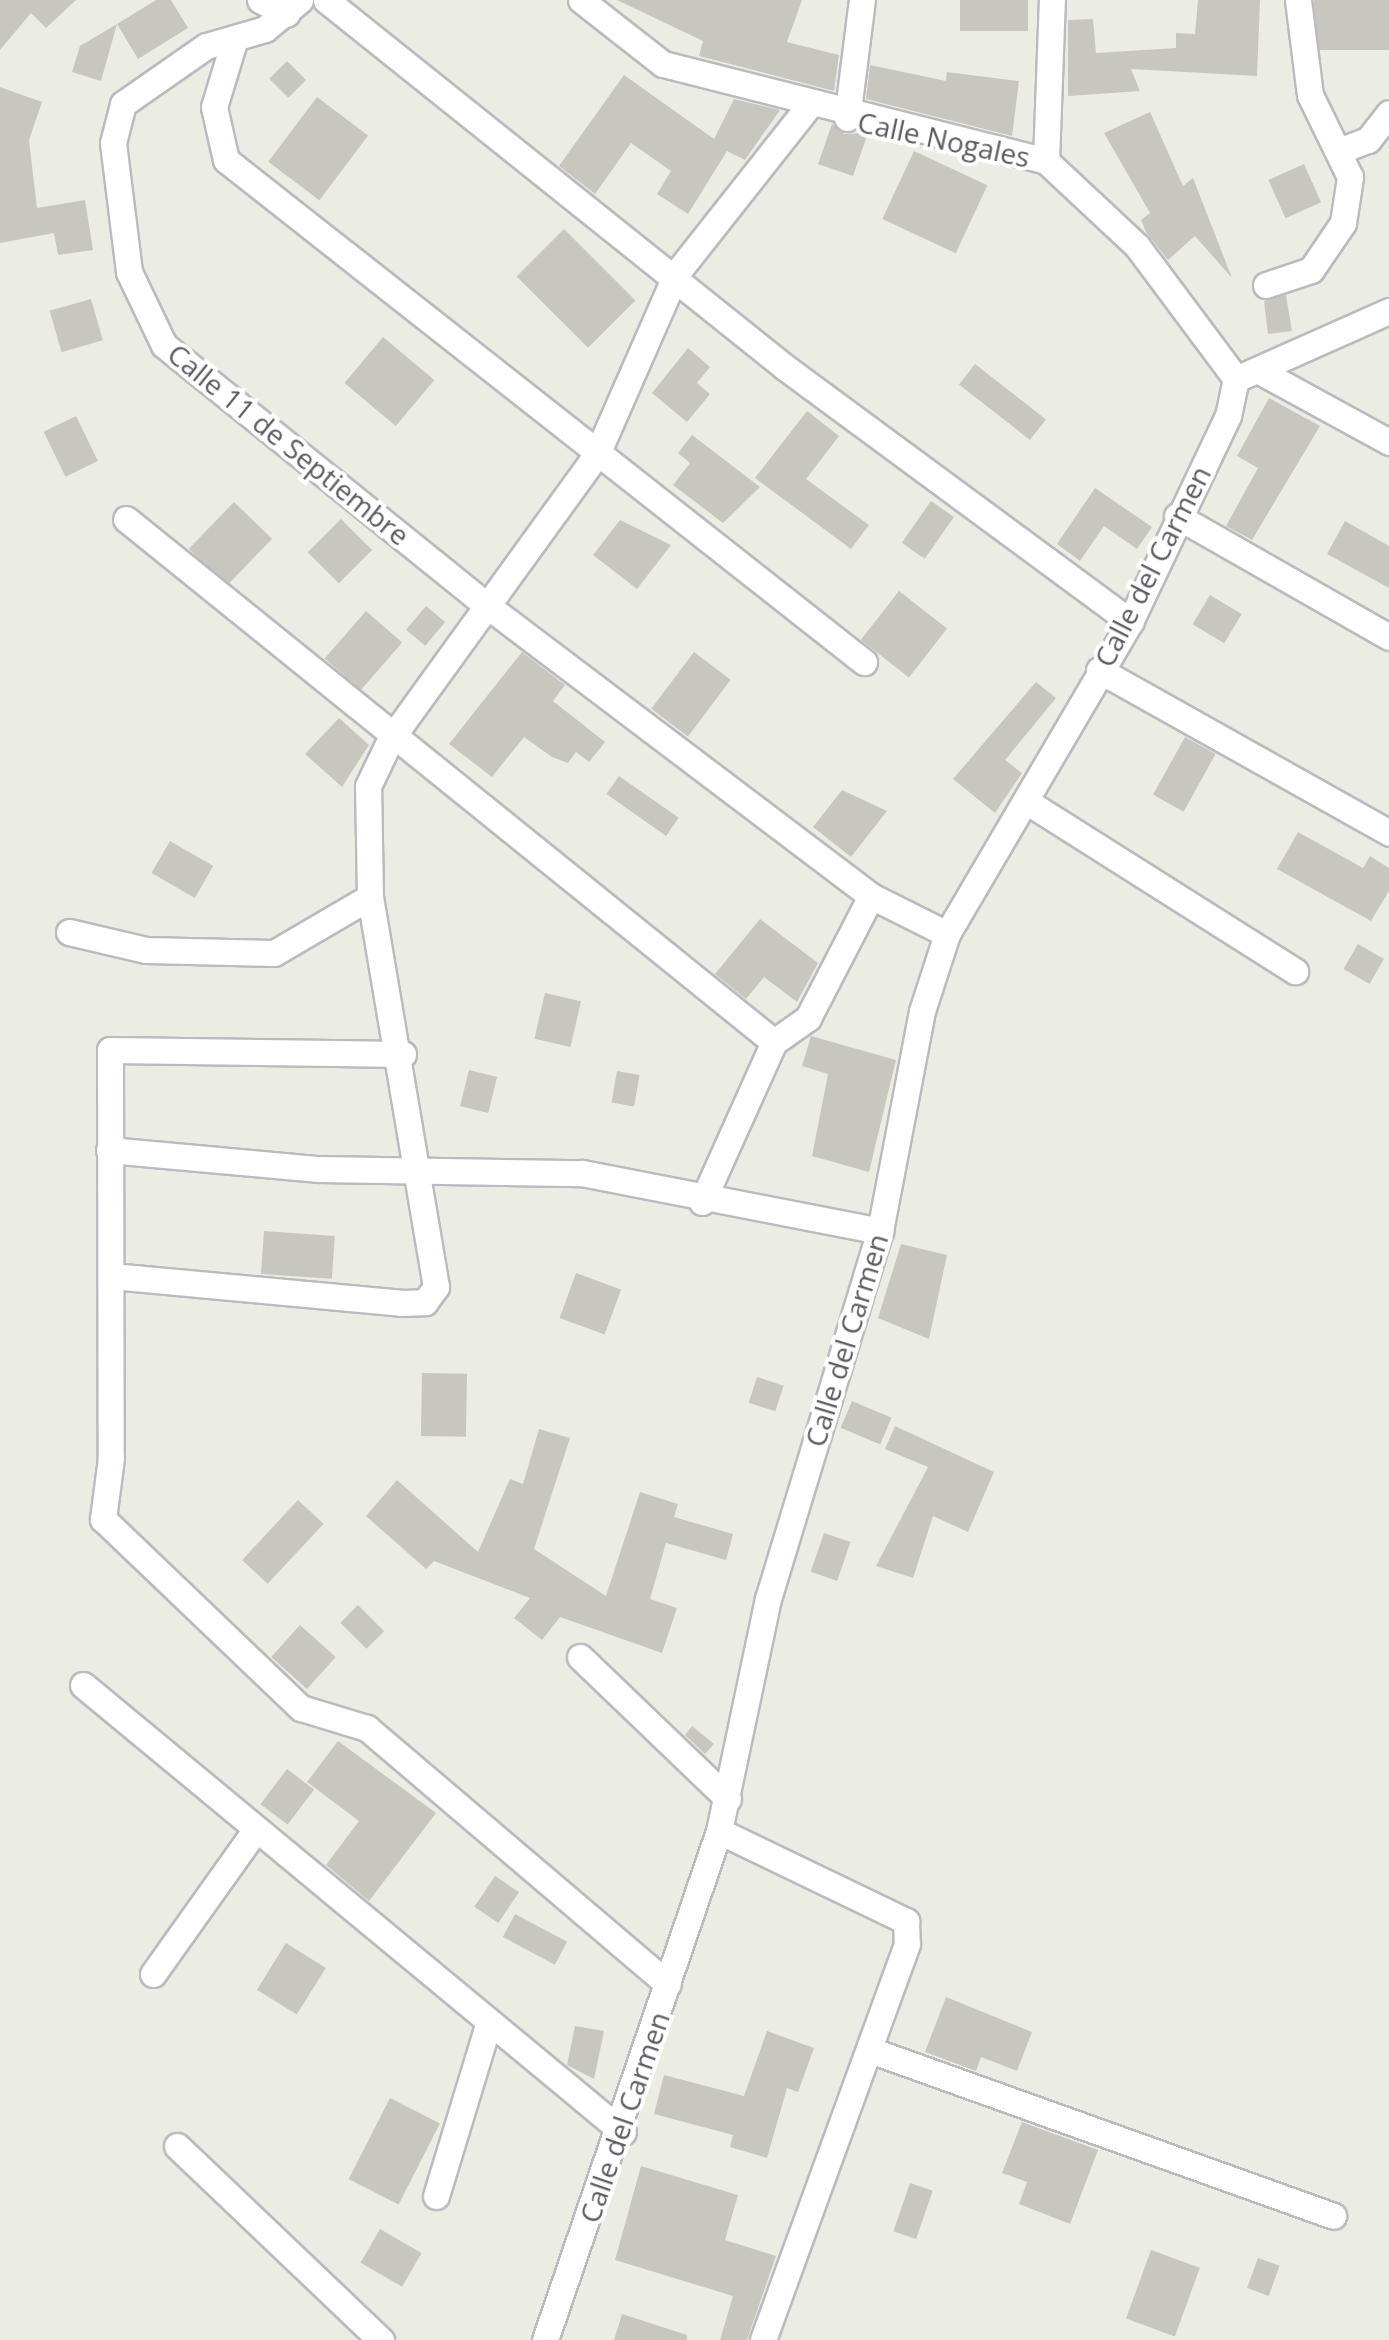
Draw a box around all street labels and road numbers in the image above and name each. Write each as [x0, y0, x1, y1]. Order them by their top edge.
street label: Calle Nogales [855, 104, 1033, 174]
street label: Calle 11 de Septiembre [161, 336, 417, 552]
street label: Calle del Carmen [1087, 460, 1217, 672]
street label: Calle del Carmen [798, 1229, 894, 1451]
street label: Calle del Carmen [572, 2007, 676, 2227]

